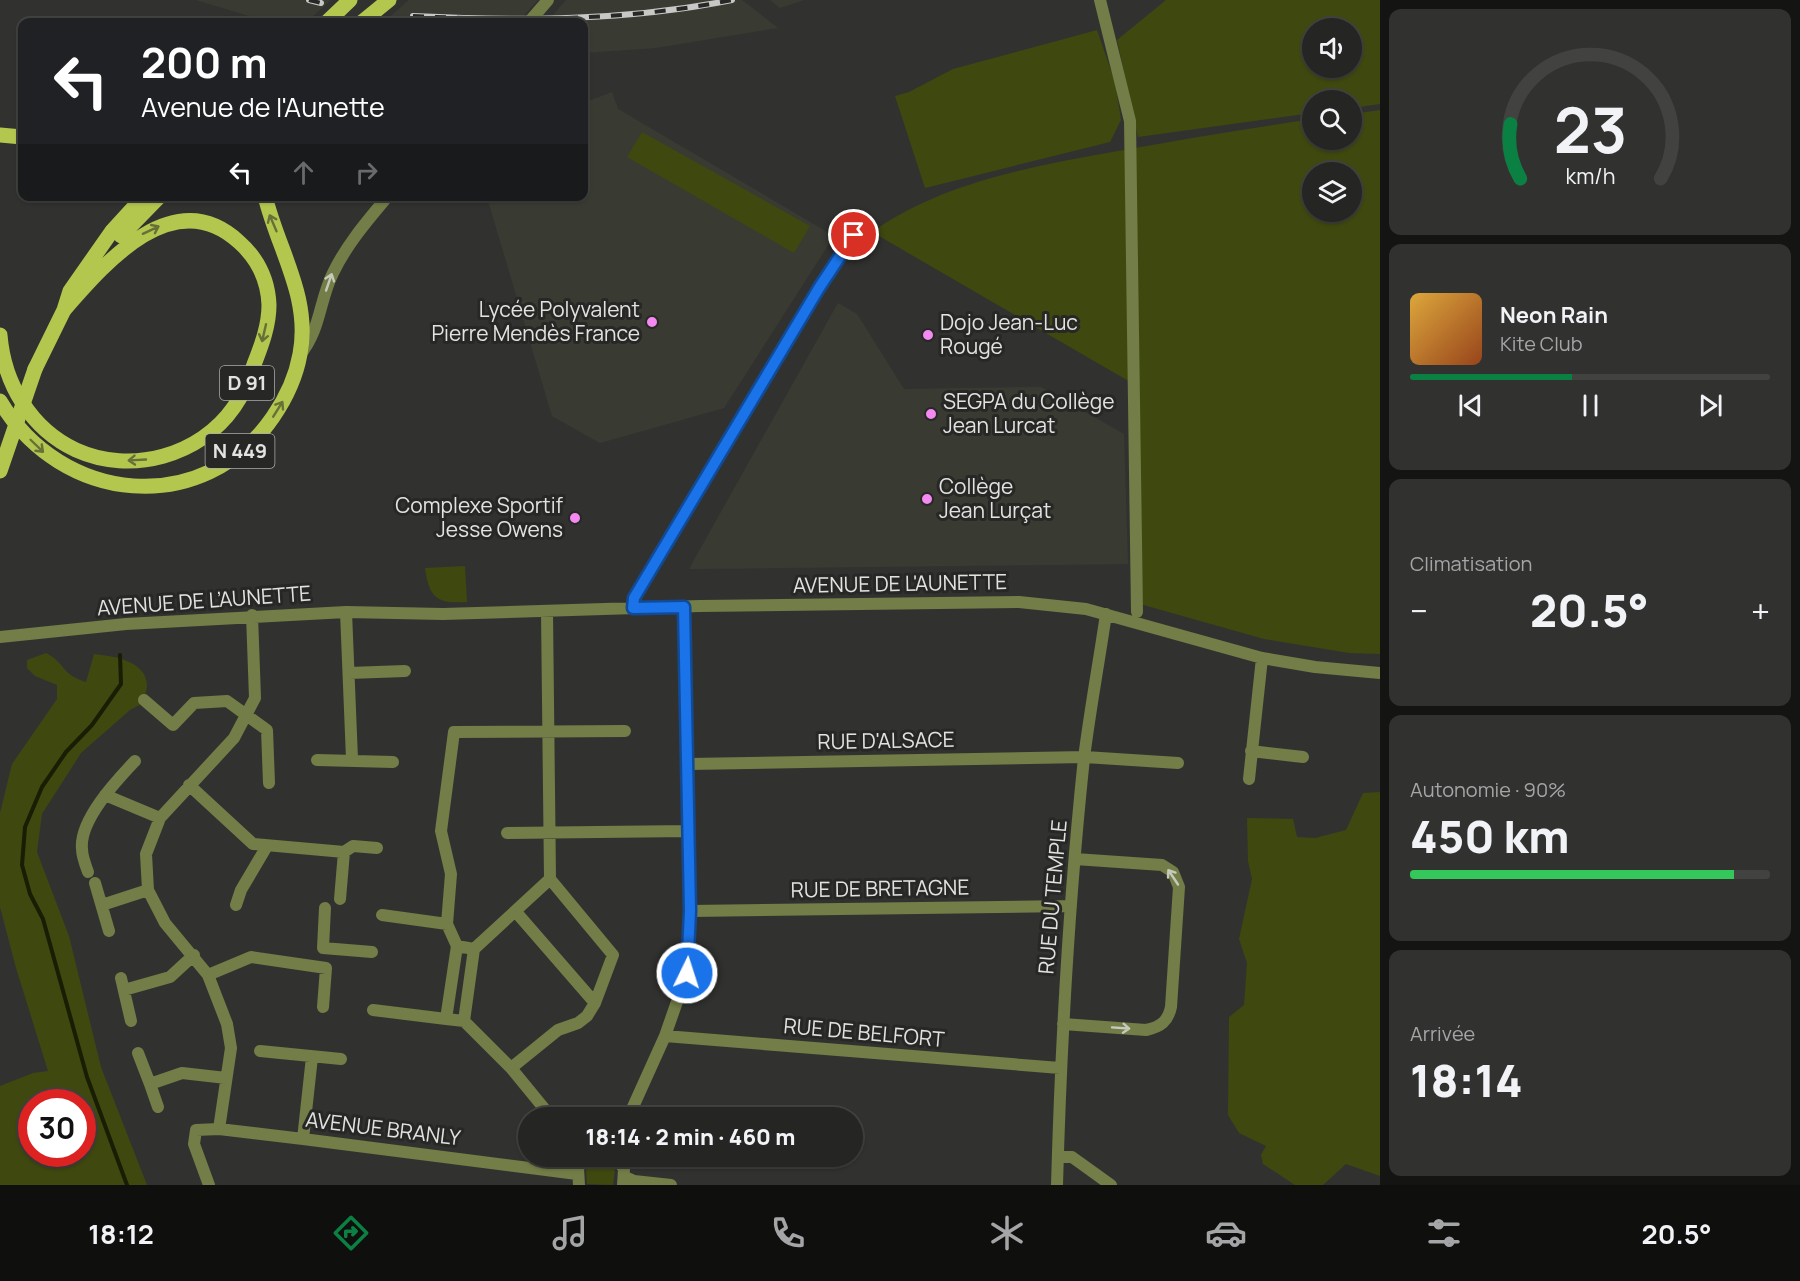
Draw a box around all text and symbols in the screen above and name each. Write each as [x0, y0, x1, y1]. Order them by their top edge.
map controls [1302, 18, 1362, 222]
button: sound [1302, 18, 1362, 78]
text: 200 m [141, 33, 267, 91]
icon: left [42, 42, 120, 120]
text: 23 [1553, 86, 1627, 172]
text: Avenue de l'Aunette [141, 88, 385, 125]
button: search [1302, 90, 1362, 150]
icon: left [224, 156, 257, 189]
icon: ahead [287, 156, 320, 189]
icon: right [350, 156, 383, 189]
text: km/h [1565, 161, 1615, 190]
button: layers [1302, 162, 1362, 222]
pin [828, 209, 879, 260]
one-way arrow [267, 215, 278, 233]
icon: arrive [837, 218, 870, 251]
one-way arrow [142, 224, 160, 236]
one-way arrow [325, 274, 336, 292]
place label: Lycée Polyvalent Pierre Mendès France [431, 295, 640, 347]
text: Neon Rain [1500, 300, 1608, 330]
place label: Dojo Jean-Luc Rougé [940, 308, 1078, 360]
marker: Lycée Polyvalent Pierre Mendès France [645, 315, 659, 329]
one-way arrow [258, 323, 270, 342]
marker: Dojo Jean-Luc Rougé [921, 328, 935, 342]
text: Kite Club [1500, 330, 1583, 357]
road number: D 91 [220, 366, 274, 400]
place label: SEGPA du Collège Jean Lurcat [943, 387, 1115, 439]
icon: previous [1454, 389, 1487, 422]
icon: pause [1574, 389, 1607, 422]
icon: next [1694, 389, 1727, 422]
one-way arrow [272, 401, 284, 418]
marker: SEGPA du Collège Jean Lurcat [924, 407, 938, 421]
road number: N 449 [206, 434, 274, 468]
one-way arrow [29, 439, 44, 453]
one-way arrow [127, 455, 147, 466]
place label: Collège Jean Lurçat [939, 472, 1051, 524]
place label: Complexe Sportif Jesse Owens [395, 491, 564, 543]
marker: Collège Jean Lurçat [920, 492, 934, 506]
marker: Complexe Sportif Jesse Owens [568, 511, 582, 525]
text: Climatisation [1410, 550, 1532, 577]
street label: AVENUE DE L'AUNETTE [793, 567, 1007, 599]
street label: AVENUE DE L’AUNETTE [96, 579, 312, 621]
text: 20.5° [1530, 579, 1649, 641]
text: − [1410, 588, 1428, 633]
text: + [1751, 588, 1770, 633]
street label: RUE D'ALSACE [817, 725, 955, 755]
text: Autonomie · 90% [1410, 776, 1566, 803]
text: 450 km [1410, 805, 1570, 867]
street label: RUE DU TEMPLE [1031, 819, 1073, 975]
one-way arrow [1167, 869, 1179, 885]
street label: RUE DE BRETAGNE [790, 872, 970, 904]
position arrow [655, 941, 719, 1005]
street label: RUE DE BELFORT [782, 1011, 946, 1053]
text: Arrivée [1410, 1020, 1475, 1047]
one-way arrow [1111, 1023, 1131, 1034]
text: 18:14 [1410, 1049, 1523, 1111]
speed limit sign: 30 [18, 1089, 96, 1167]
street label: AVENUE BRANLY [304, 1105, 462, 1151]
text: 18:14 · 2 min · 460 m [586, 1122, 795, 1152]
icon: directions [330, 1212, 372, 1254]
icon: music [549, 1212, 591, 1254]
icon: phone [767, 1212, 809, 1254]
icon: climate [986, 1212, 1028, 1254]
icon: car [1205, 1212, 1247, 1254]
icon: filters [1423, 1212, 1465, 1254]
text: 18:12 [88, 1215, 154, 1252]
text: 20.5° [1642, 1215, 1712, 1252]

